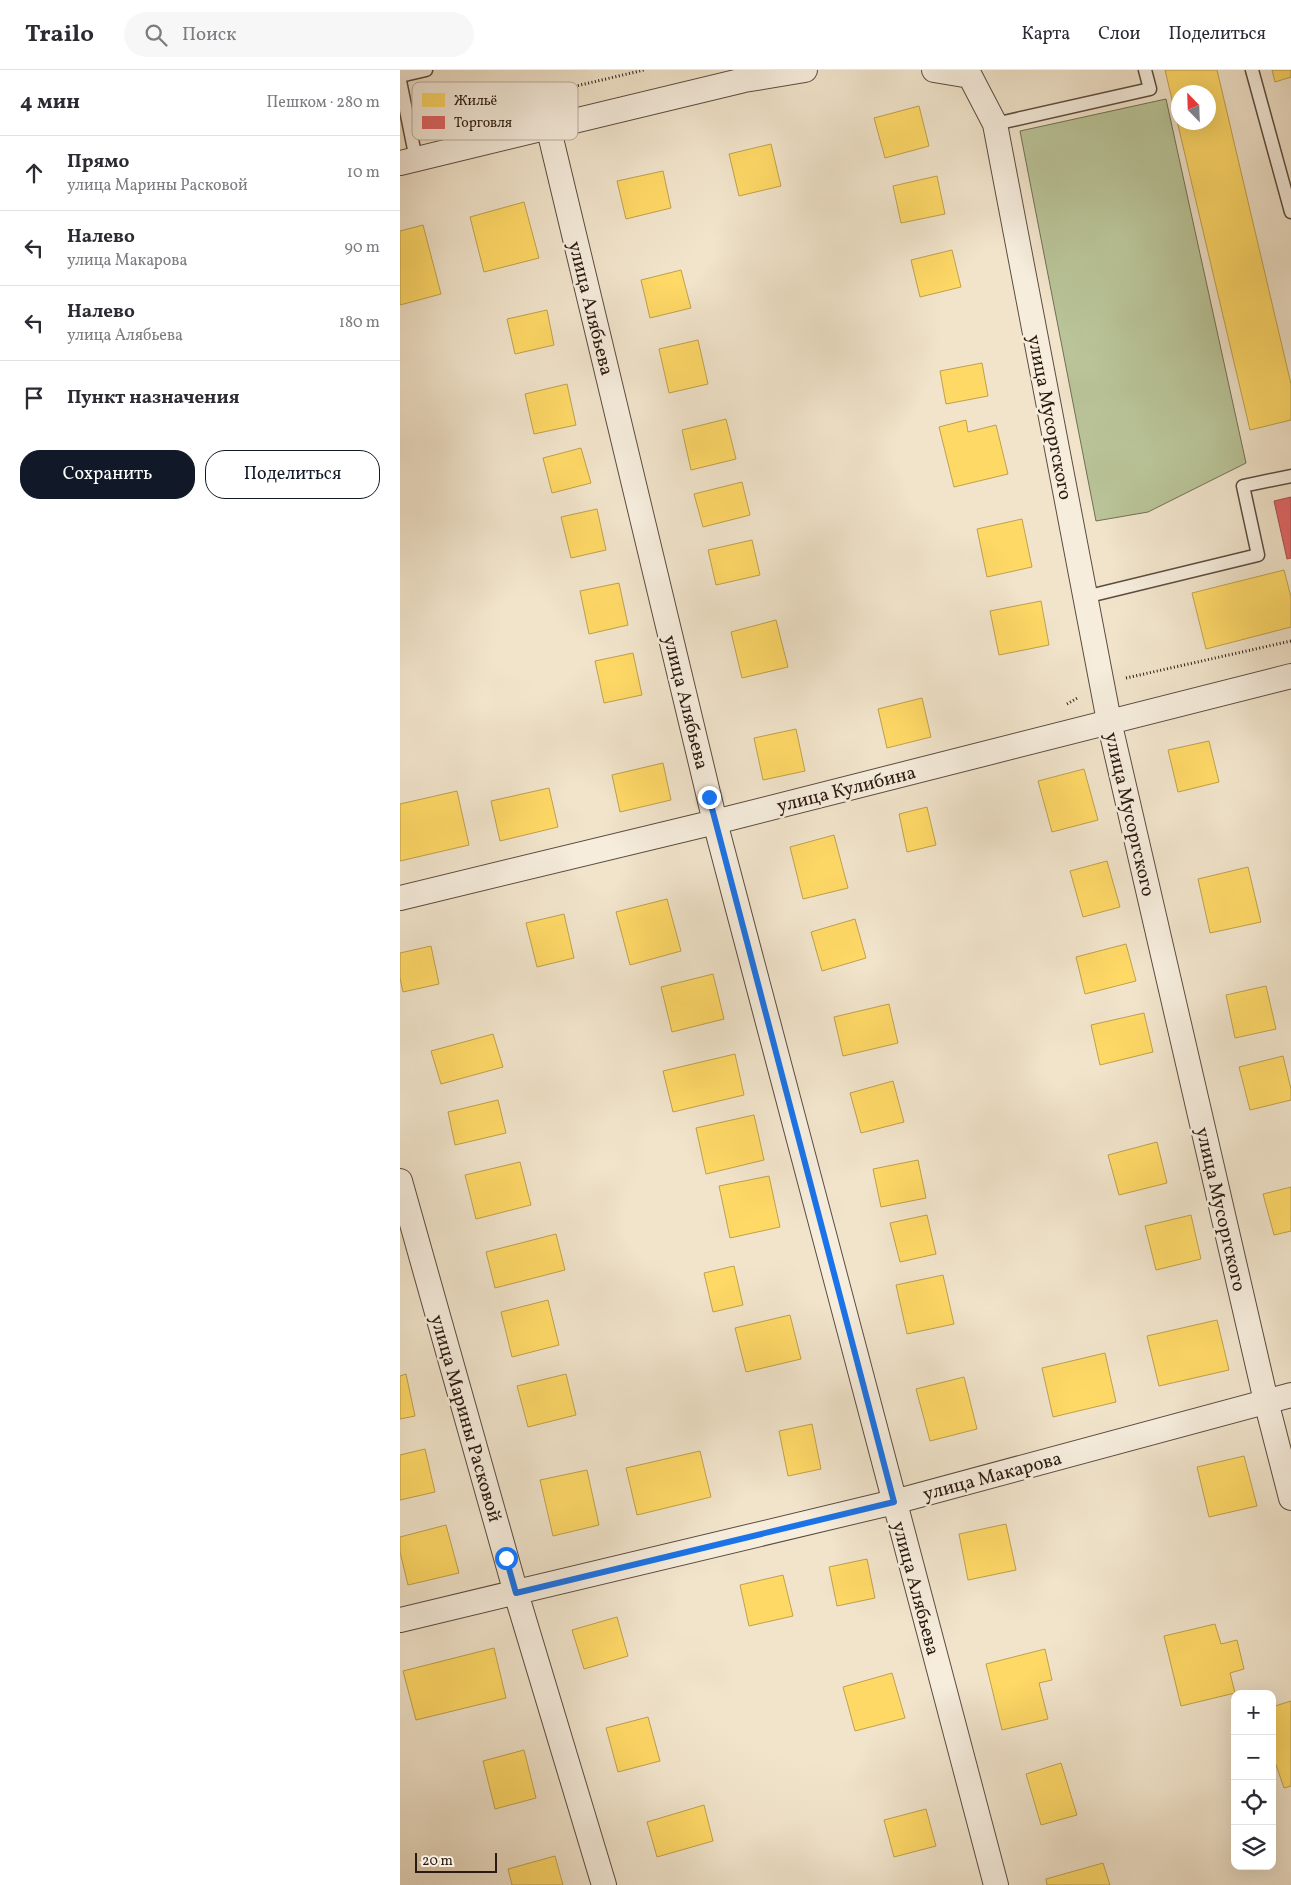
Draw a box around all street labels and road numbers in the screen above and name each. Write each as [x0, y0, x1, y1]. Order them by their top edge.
street label: улица Алябьева [561, 239, 619, 378]
street label: улица Мусоргского [1020, 333, 1078, 502]
street label: улица Алябьева [656, 633, 714, 772]
street label: улица Мусоргского [1098, 730, 1161, 899]
street label: улица Кулибина [774, 760, 919, 820]
street label: улица Мусоргского [1189, 1125, 1252, 1294]
street label: улица Марины Расковой [423, 1312, 507, 1525]
street label: улица Макарова [920, 1446, 1065, 1508]
street label: улица Алябьева [885, 1519, 945, 1658]

